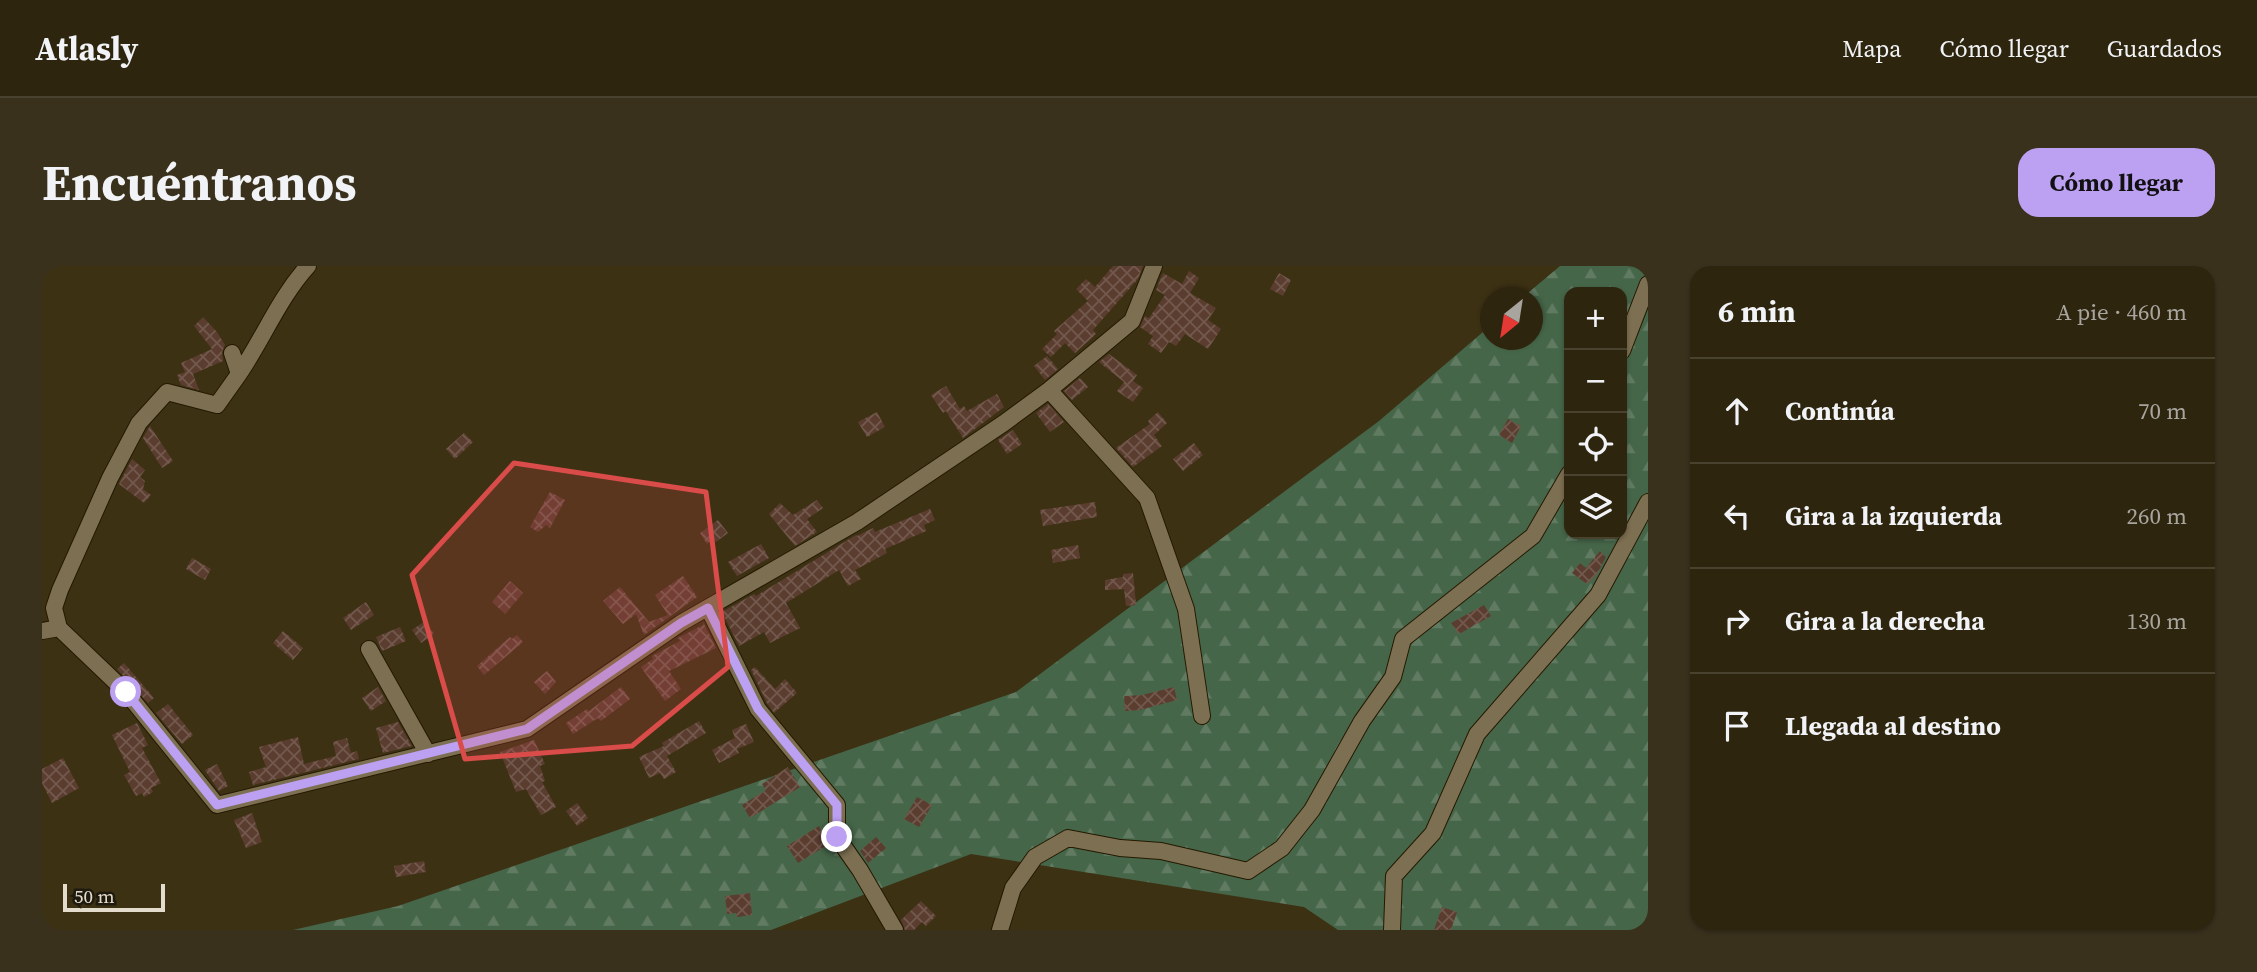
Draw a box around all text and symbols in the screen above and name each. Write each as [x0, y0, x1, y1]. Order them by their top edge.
text: Atlasly [35, 26, 138, 71]
text: Mapa [1842, 32, 1901, 65]
text: Cómo llegar [1939, 32, 2069, 65]
text: Guardados [2107, 32, 2222, 65]
button: Cómo llegar [2018, 148, 2215, 217]
text: Encuéntranos [42, 149, 356, 216]
north arrow [1480, 287, 1543, 350]
map controls [1564, 287, 1627, 539]
button: + [1564, 287, 1627, 350]
text: 6 min [1718, 291, 1796, 332]
text: A pie · 460 m [2056, 296, 2187, 328]
button: − [1564, 350, 1627, 413]
icon: ahead [1718, 392, 1756, 430]
text: Continúa [1785, 393, 1895, 429]
text: 70 m [2138, 395, 2187, 427]
button: locate [1564, 413, 1627, 476]
button: layers [1564, 476, 1627, 539]
icon: left [1718, 497, 1756, 535]
text: Gira a la izquierda [1785, 498, 2002, 534]
text: 260 m [2126, 500, 2187, 532]
icon: right [1718, 602, 1756, 640]
text: Gira a la derecha [1785, 603, 1985, 639]
text: 130 m [2126, 605, 2187, 637]
route start [110, 676, 141, 707]
icon: arrive [1718, 707, 1756, 745]
text: Llegada al destino [1785, 708, 2001, 744]
route end [821, 821, 852, 852]
scale bar [63, 881, 164, 913]
text: 50 m [74, 883, 115, 909]

